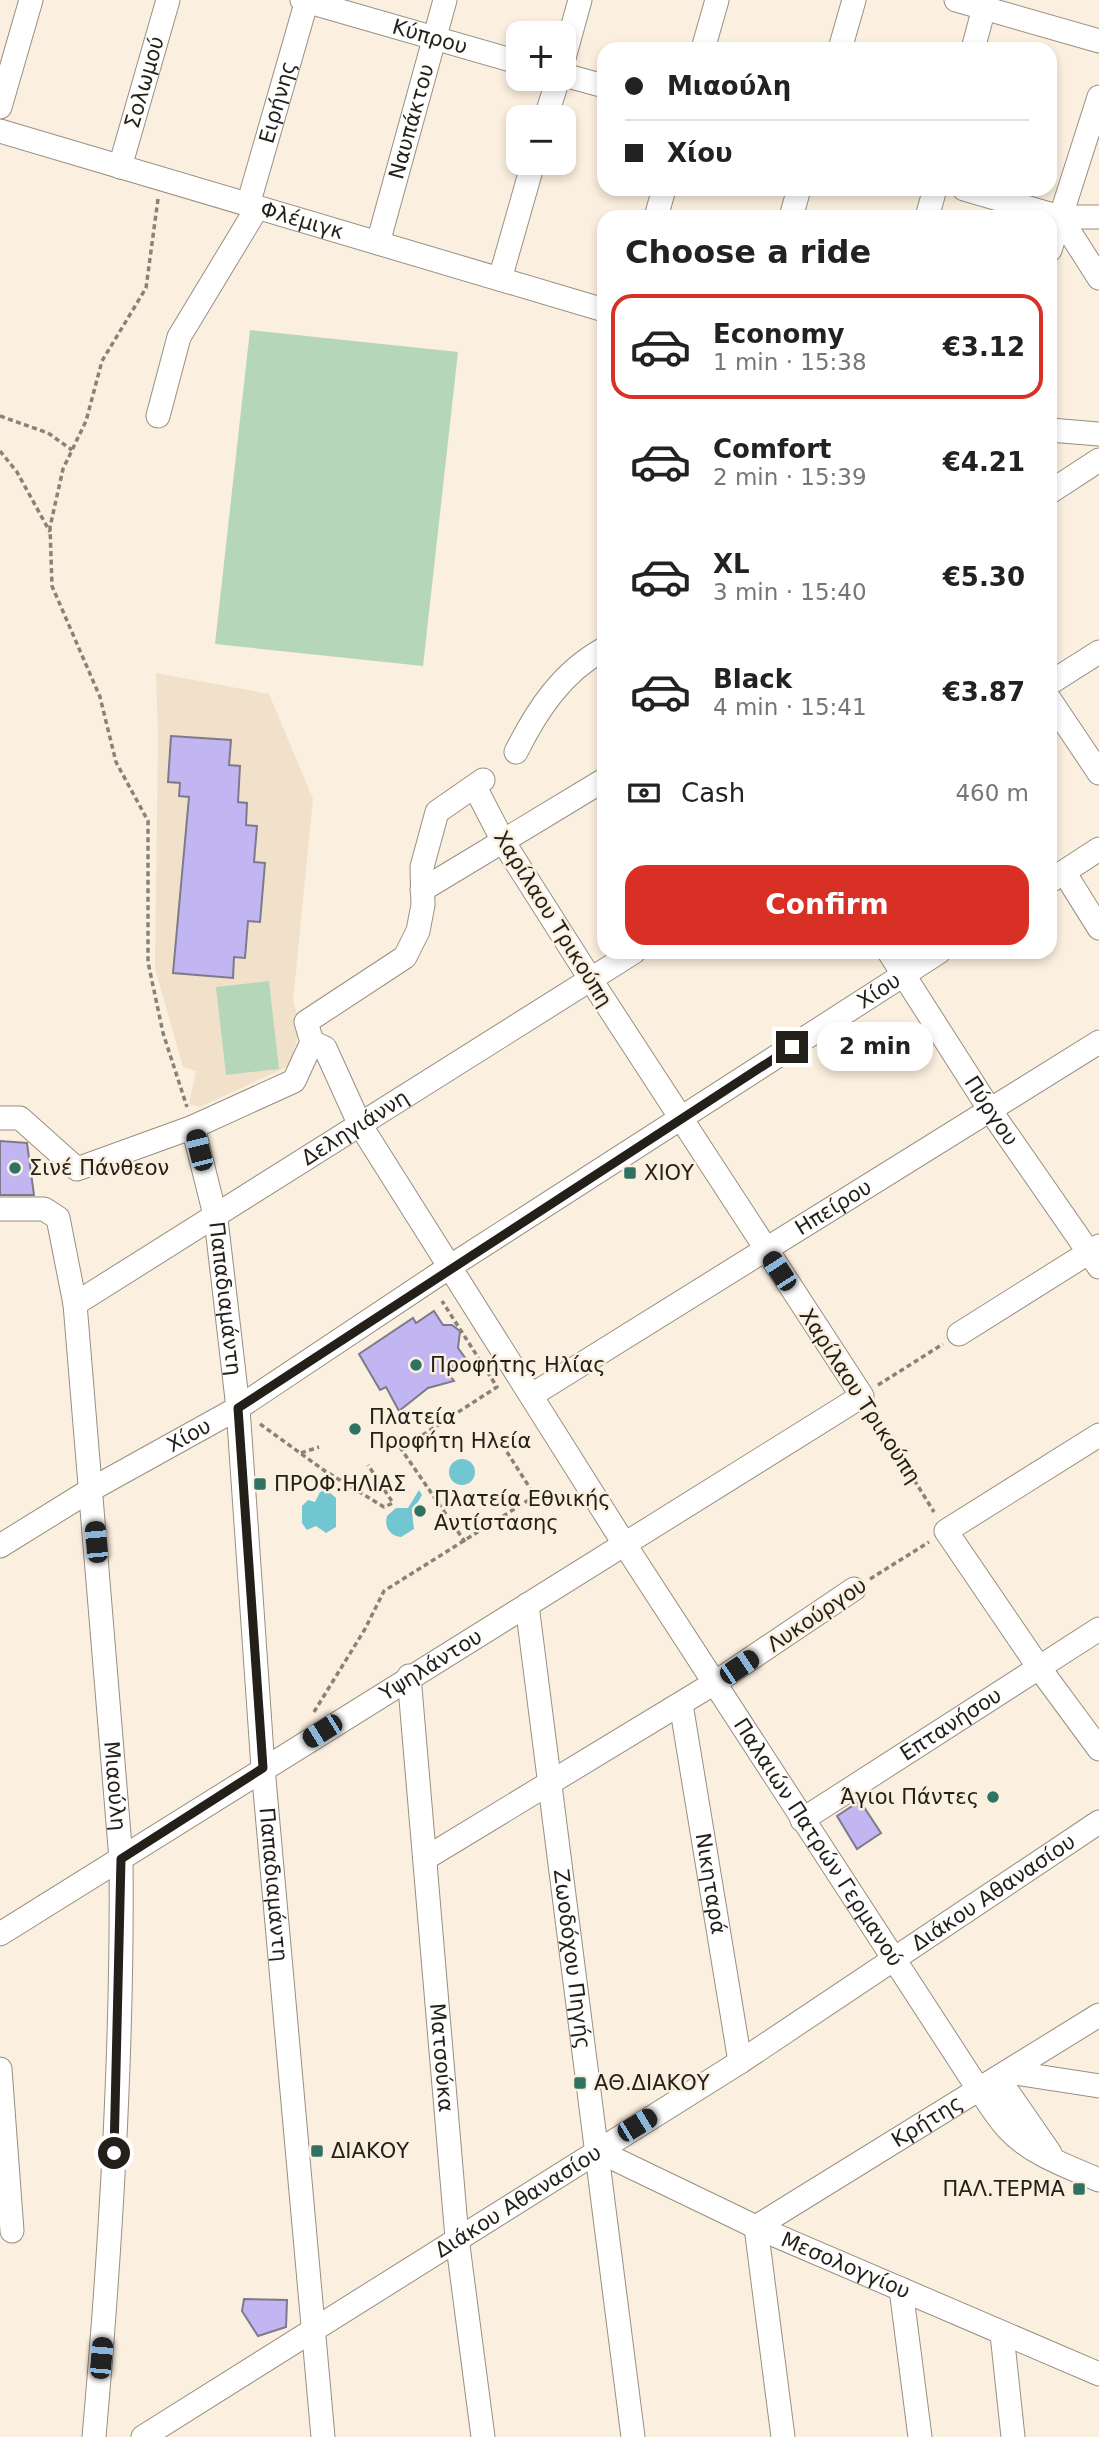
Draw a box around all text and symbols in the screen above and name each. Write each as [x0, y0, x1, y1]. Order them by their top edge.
street label: Κύπρου [390, 15, 470, 59]
map controls [506, 21, 576, 175]
button: + [506, 21, 576, 91]
street label: Σολωμού [120, 34, 169, 131]
street label: Ειρήνης [254, 58, 301, 146]
street label: Ναυπάκτου [384, 61, 439, 182]
text: Μιαούλη [667, 71, 791, 101]
button: − [506, 105, 576, 175]
text: Χίου [667, 138, 733, 168]
street label: Φλέμιγκ [258, 197, 346, 244]
text: Choose a ride [625, 233, 871, 271]
icon: car [629, 315, 692, 378]
text: Economy [713, 319, 844, 349]
text: €3.12 [943, 332, 1025, 362]
text: 1 min · 15:38 [713, 349, 867, 375]
icon: car [629, 430, 692, 493]
text: Comfort [713, 434, 831, 464]
text: €4.21 [943, 447, 1025, 477]
text: 2 min · 15:39 [713, 464, 867, 490]
icon: car [629, 545, 692, 608]
text: XL [713, 549, 750, 579]
text: €5.30 [943, 562, 1025, 592]
text: 3 min · 15:40 [713, 579, 867, 605]
icon: car [629, 660, 692, 723]
text: Black [713, 664, 792, 694]
text: €3.87 [943, 677, 1025, 707]
text: 4 min · 15:41 [713, 694, 867, 720]
icon: cash [625, 774, 663, 812]
text: Cash [681, 778, 745, 808]
text: 460 m [955, 780, 1029, 806]
street label: Χαρίλαου Τρικούπη [489, 826, 617, 1012]
button: Confirm [625, 865, 1029, 945]
street label: Χίου [853, 968, 905, 1013]
callout: 2 min [816, 1023, 932, 1072]
route end [776, 1031, 808, 1063]
text: 2 min [839, 1033, 911, 1059]
street label: Πύργου [959, 1072, 1023, 1150]
street label: Δεληγιάννη [297, 1085, 413, 1170]
car [184, 1127, 215, 1173]
place label: Σινέ Πάνθεον [29, 1156, 169, 1180]
marker: Σινέ Πάνθεον [7, 1160, 23, 1176]
place label: ΧΙΟΥ [644, 1161, 694, 1185]
marker: ΧΙΟΥ [622, 1165, 638, 1181]
street label: Ηπείρου [791, 1175, 876, 1240]
street label: Παπαδιαμάντη [204, 1220, 246, 1377]
car [759, 1248, 800, 1294]
street label: Χαρίλαου Τρικούπη [795, 1304, 925, 1488]
place label: Προφήτης Ηλίας [430, 1353, 606, 1377]
marker: Προφήτης Ηλίας [408, 1357, 424, 1373]
place label: Πλατεία Προφήτη Ηλεία [369, 1405, 531, 1453]
street label: Χίου [163, 1413, 215, 1457]
marker: Πλατεία Προφήτη Ηλεία [347, 1421, 363, 1437]
place label: ΠΡΟΦ.ΗΛΙΑΣ [274, 1472, 406, 1496]
marker: ΠΡΟΦ.ΗΛΙΑΣ [252, 1476, 268, 1492]
place label: Πλατεία Εθνικής Αντίστασης [434, 1487, 611, 1535]
marker: Πλατεία Εθνικής Αντίστασης [412, 1503, 428, 1519]
car [84, 1520, 109, 1564]
street label: Λυκούργου [763, 1573, 871, 1657]
street label: Υψηλάντου [375, 1624, 486, 1706]
car [716, 1647, 763, 1687]
street label: Επτανήσου [896, 1683, 1006, 1766]
car [299, 1711, 346, 1751]
street label: Παλαιών Πατρών Γερμανού [729, 1714, 907, 1971]
street label: Μιαούλη [99, 1740, 131, 1832]
place label: Άγιοι Πάντες [841, 1785, 979, 1809]
marker: Άγιοι Πάντες [985, 1789, 1001, 1805]
street label: Παπαδιαμάντη [255, 1806, 292, 1963]
street label: Διάκου Αθανασίου [907, 1829, 1080, 1956]
street label: Νικηταρά [690, 1831, 731, 1936]
street label: Ζωοδόχου Πηγής [549, 1868, 595, 2051]
street label: Ματσούκα [425, 2002, 458, 2113]
place label: ΑΘ.ΔΙΑΚΟΥ [594, 2071, 710, 2095]
marker: ΑΘ.ΔΙΑΚΟΥ [572, 2075, 588, 2091]
street label: Κρήτης [887, 2090, 967, 2152]
car [614, 2105, 661, 2145]
route start [98, 2137, 130, 2169]
place label: ΔΙΑΚΟΥ [331, 2139, 409, 2163]
street label: Διάκου Αθανασίου [431, 2140, 606, 2262]
marker: ΔΙΑΚΟΥ [309, 2143, 325, 2159]
place label: ΠΑΛ.ΤΕΡΜΑ [943, 2177, 1066, 2201]
marker: ΠΑΛ.ΤΕΡΜΑ [1071, 2181, 1087, 2197]
street label: Μεσολογγίου [777, 2227, 914, 2304]
car [89, 2336, 114, 2380]

